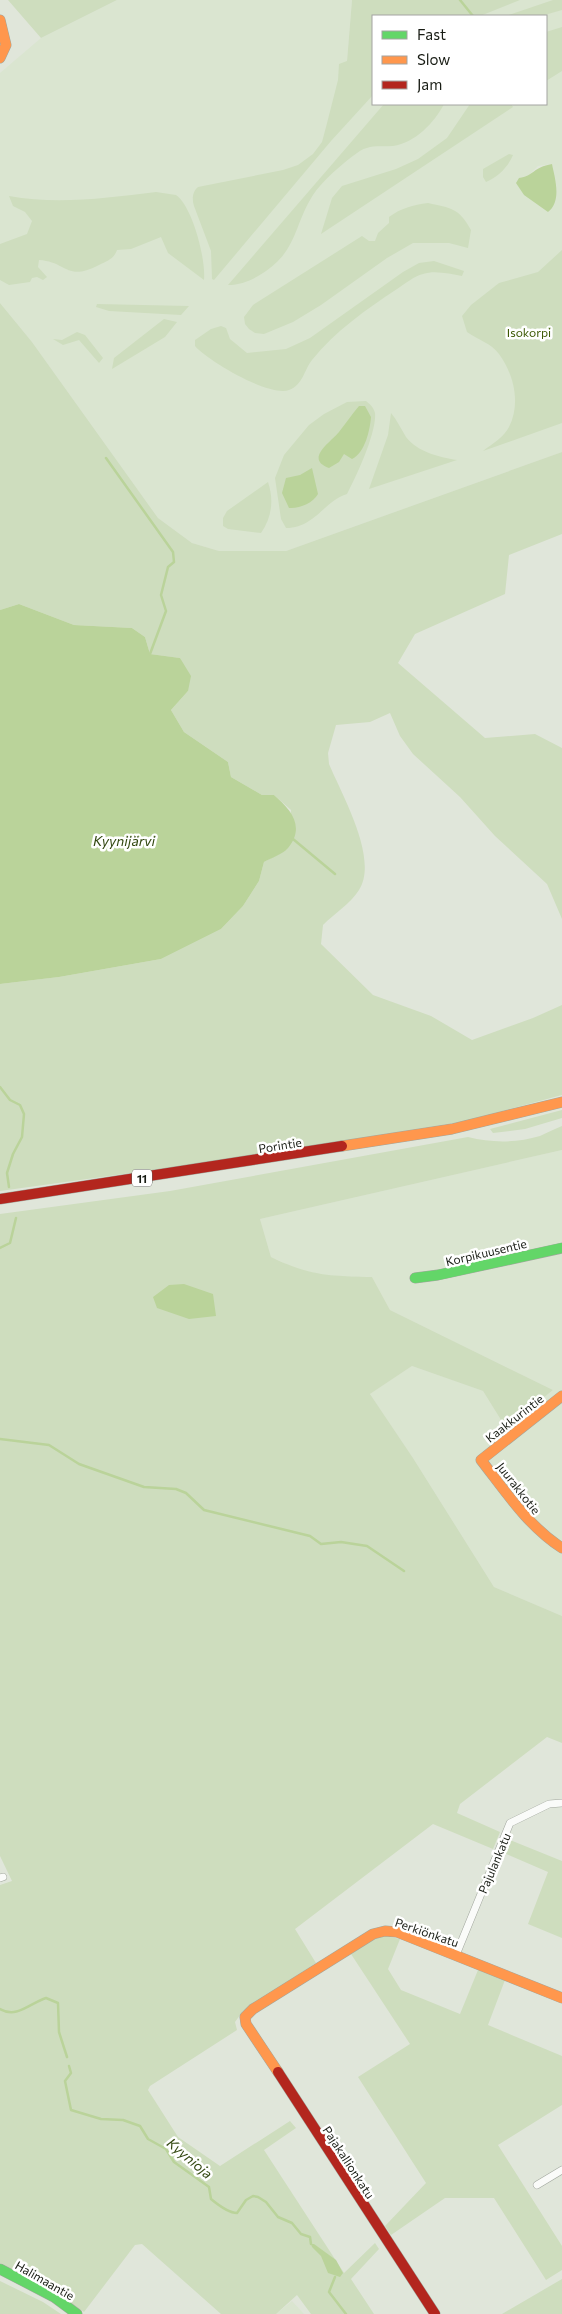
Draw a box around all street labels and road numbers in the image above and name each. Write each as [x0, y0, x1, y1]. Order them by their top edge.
street label: Porintie [257, 1135, 303, 1155]
road number: 11 [132, 1170, 152, 1186]
street label: Korpikuusentie [444, 1236, 528, 1268]
street label: Kaakkurintie [482, 1391, 546, 1445]
street label: Juurakkotie [494, 1459, 544, 1517]
street label: Pajulankatu [475, 1831, 513, 1895]
street label: Perkiönkatu [393, 1915, 461, 1949]
street label: Pajakallionkatu [320, 2123, 378, 2201]
street label: Halimaantie [13, 2258, 77, 2302]

